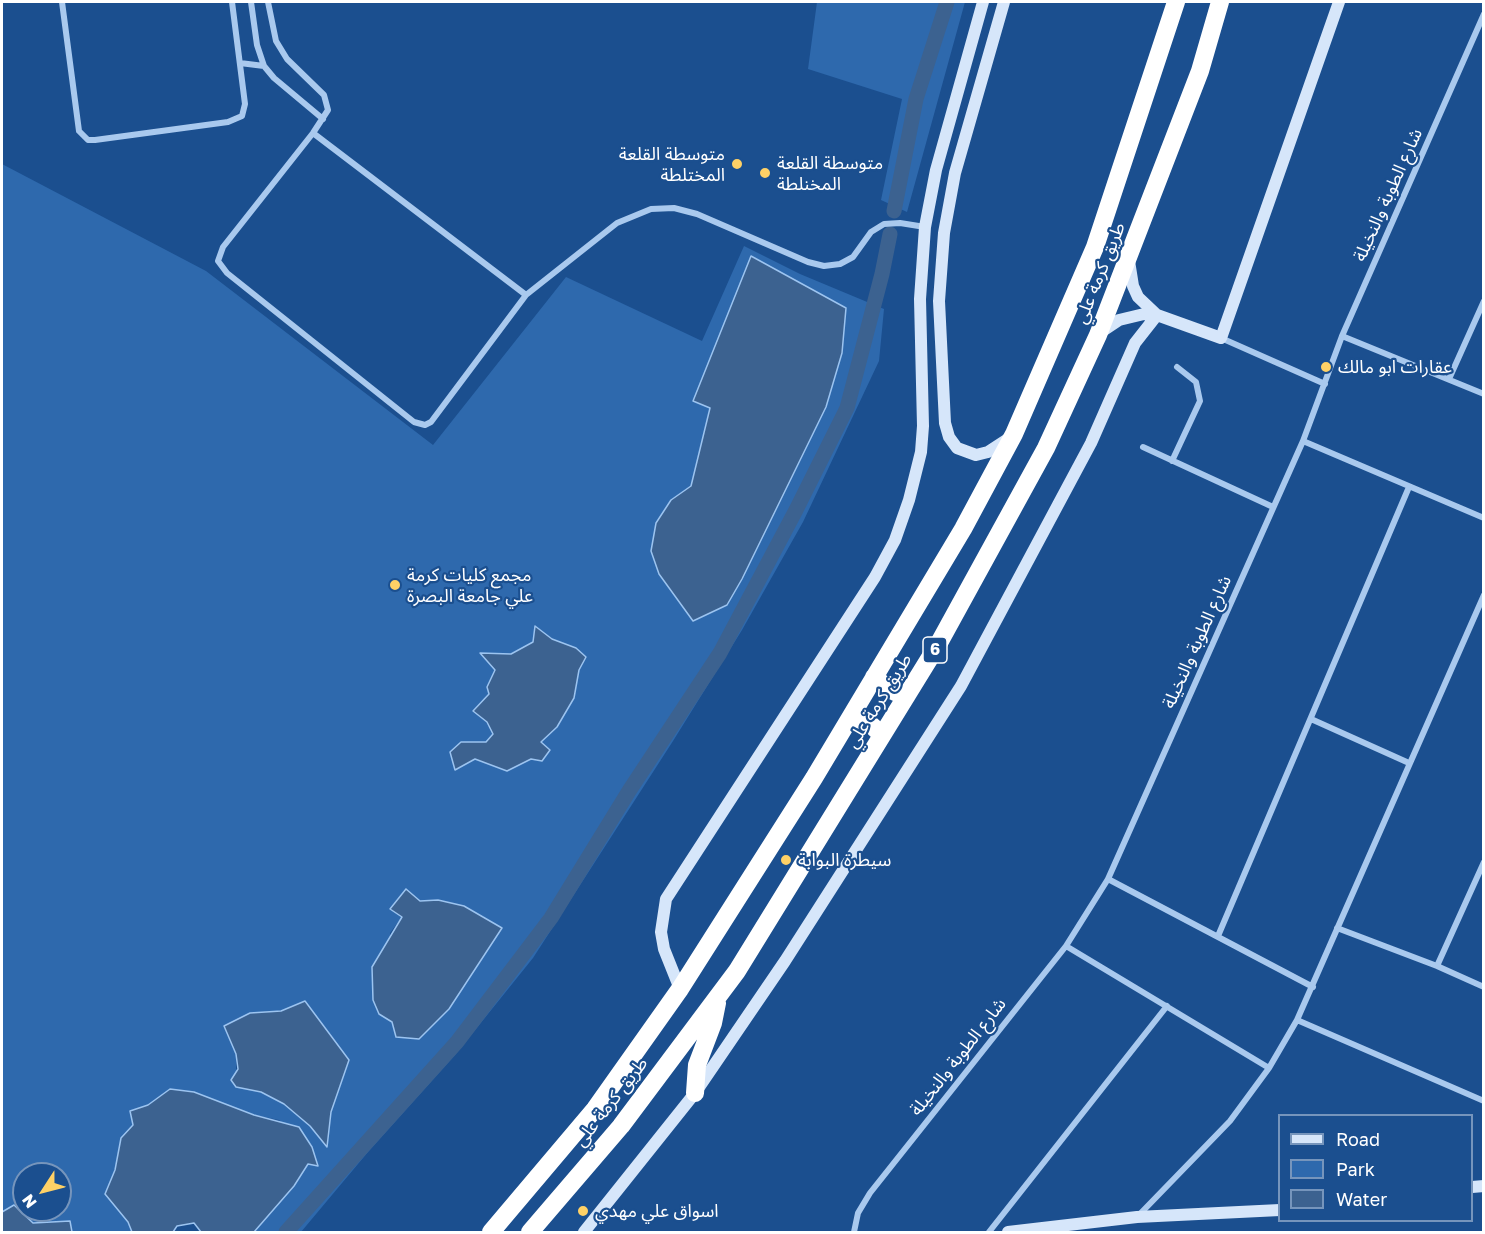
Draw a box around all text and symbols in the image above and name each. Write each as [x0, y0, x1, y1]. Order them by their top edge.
street label: شارع الطوبة والنخيلة [1349, 125, 1427, 265]
place label: متوسطة القلعة المختلطة [619, 143, 725, 186]
place label: متوسطة القلعة المخنلطة [777, 152, 883, 195]
marker: متوسطة القلعة المختلطة [730, 157, 744, 171]
marker: متوسطة القلعة المخنلطة [758, 166, 772, 180]
street label: طريق كرمة علي [1070, 219, 1130, 327]
place label: عقارات ابو مالك [1338, 356, 1452, 378]
marker: عقارات ابو مالك [1319, 360, 1333, 374]
place label: مجمع كليات كرمة علي جامعة البصرة [407, 564, 533, 606]
street label: شارع الطوبة والنخيلة [1158, 572, 1236, 712]
marker: مجمع كليات كرمة علي جامعة البصرة [388, 578, 402, 592]
road number: 6 [923, 637, 947, 663]
street label: طريق كرمة علي [841, 650, 917, 752]
place label: سيطرة البوابة [798, 849, 891, 871]
marker: سيطرة البوابة [779, 853, 793, 867]
street label: شارع الطوبة والنخيلة [905, 994, 1011, 1120]
street label: طريق كرمة علي [569, 1053, 653, 1151]
legend [1278, 1114, 1473, 1222]
text: Road [1336, 1128, 1380, 1150]
text: Park [1336, 1158, 1375, 1180]
north arrow [12, 1162, 72, 1222]
text: Water [1336, 1188, 1387, 1210]
text: N [17, 1191, 41, 1212]
place label: اسواق علي مهدي [595, 1200, 719, 1222]
marker: اسواق علي مهدي [576, 1204, 590, 1218]

